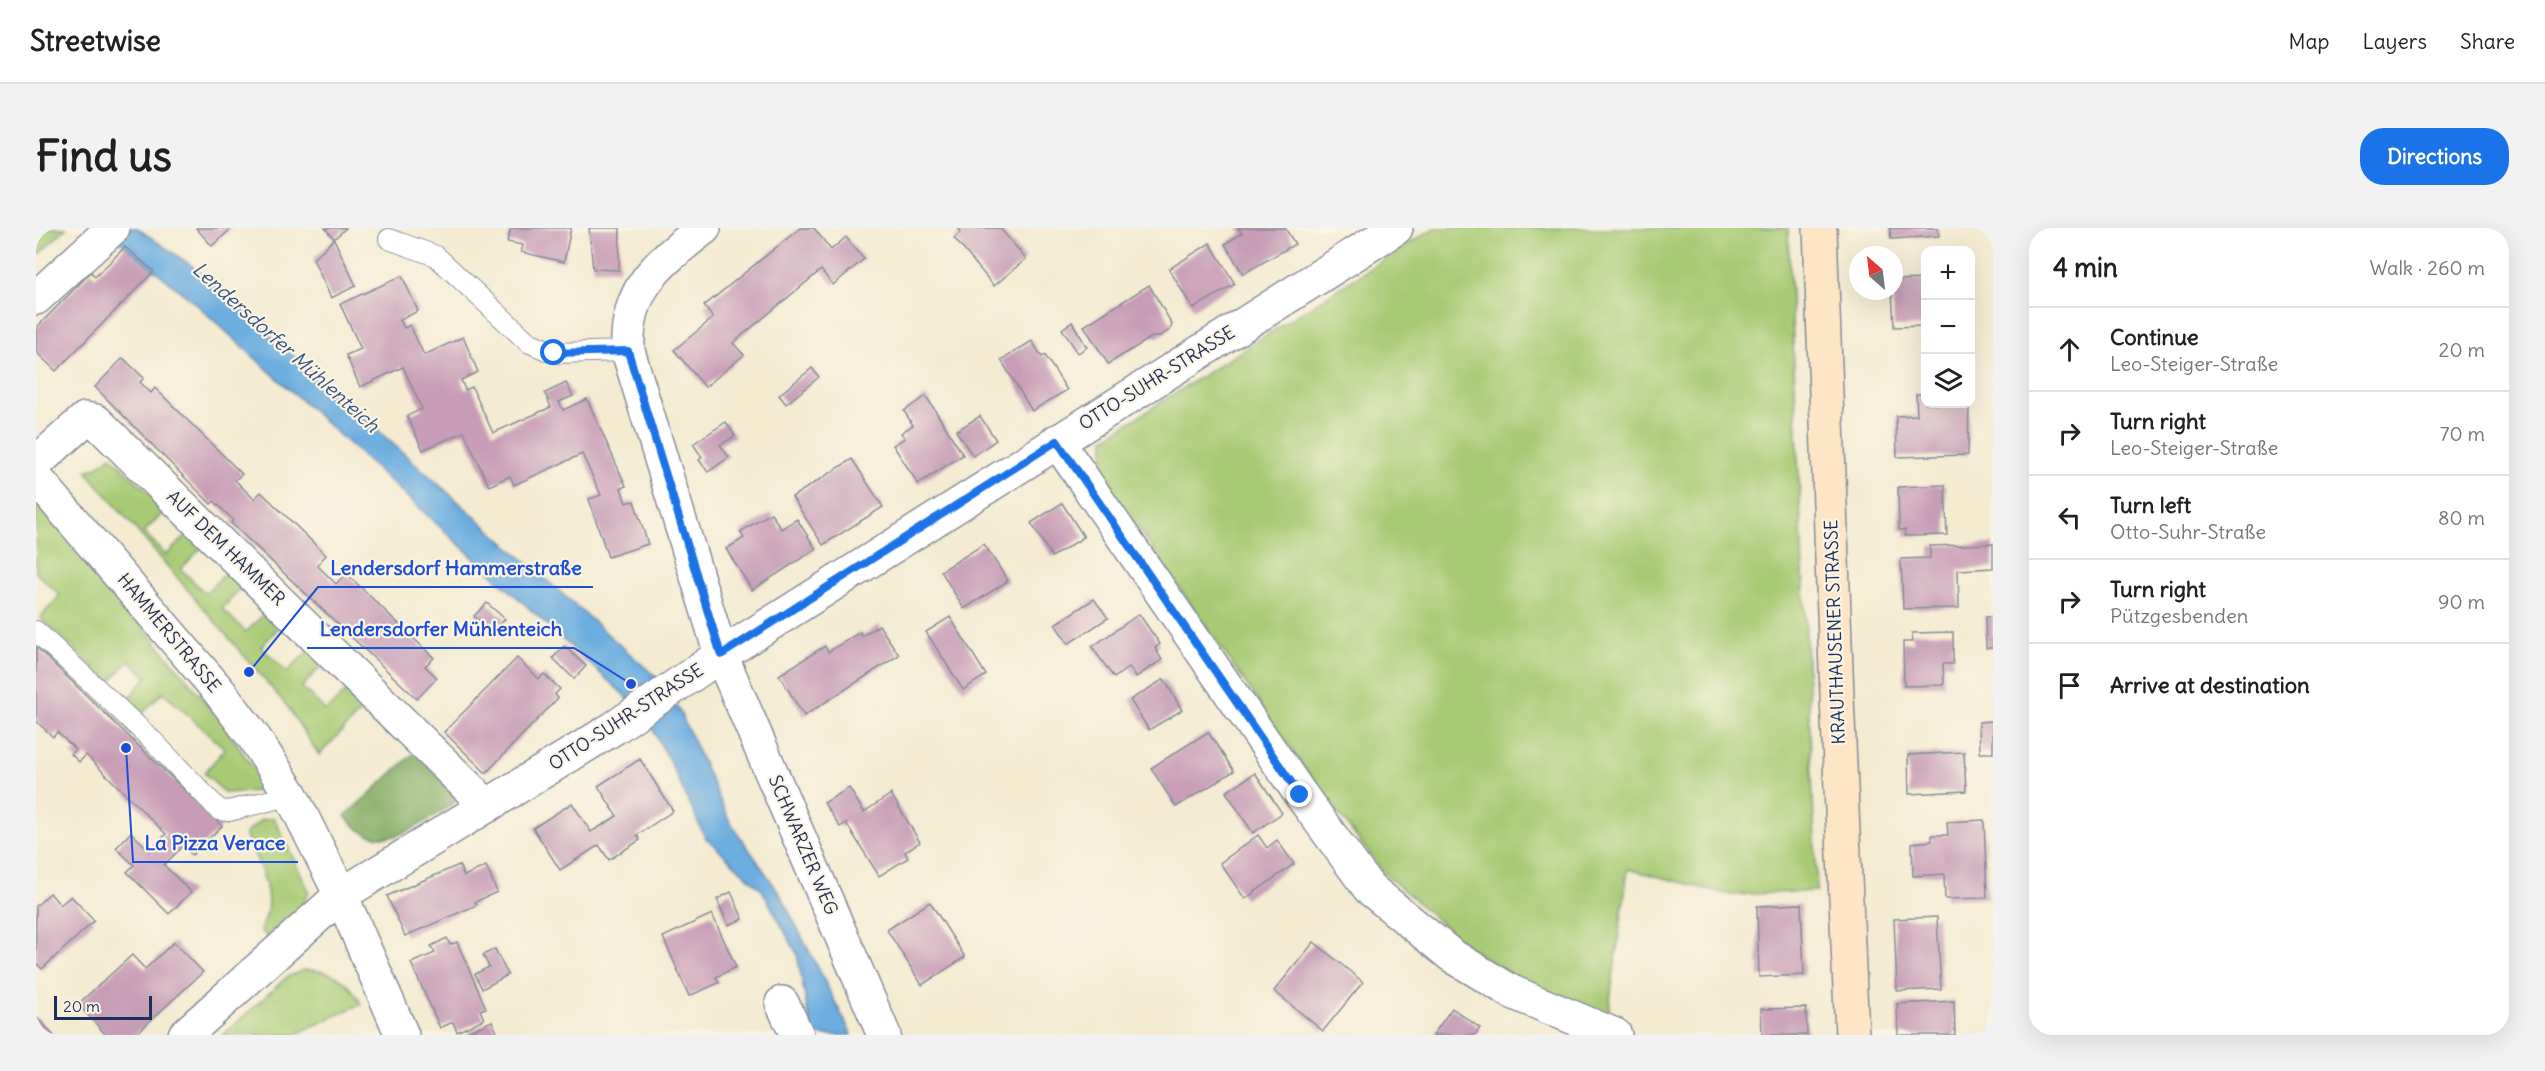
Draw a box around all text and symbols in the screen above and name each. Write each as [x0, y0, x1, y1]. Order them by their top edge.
text: Streetwise [30, 23, 161, 59]
text: Map [2289, 28, 2329, 55]
text: Layers [2362, 28, 2427, 55]
text: Share [2460, 28, 2515, 55]
button: Directions [2360, 128, 2509, 185]
text: Find us [36, 130, 172, 182]
north arrow [1849, 246, 1903, 300]
map controls [1921, 246, 1975, 408]
button: + [1921, 246, 1975, 300]
text: 4 min [2053, 251, 2118, 284]
text: Walk · 260 m [2369, 255, 2485, 280]
water label: Lendersdorfer Mühlenteich [188, 256, 385, 437]
button: − [1921, 300, 1975, 354]
street label: OTTO-SUHR-STRASSE [1075, 320, 1239, 435]
text: Continue [2110, 323, 2199, 351]
icon: ahead [2053, 333, 2086, 366]
text: 20 m [2439, 337, 2485, 362]
route start [540, 339, 566, 365]
text: Leo-Steiger-Straße [2110, 351, 2278, 376]
button: layers [1921, 354, 1975, 408]
text: Turn right [2110, 407, 2206, 435]
icon: right [2053, 417, 2086, 450]
text: 70 m [2440, 421, 2485, 446]
text: Leo-Steiger-Straße [2110, 435, 2278, 460]
street label: AUF DEM HAMMER [162, 485, 291, 610]
text: Turn left [2110, 491, 2191, 519]
icon: left [2053, 501, 2086, 534]
text: 80 m [2438, 505, 2485, 530]
street label: KRAUTHAUSENER STRASSE [1819, 519, 1850, 745]
text: Otto-Suhr-Straße [2110, 519, 2266, 544]
callout: Lendersdorf Hammerstraße [318, 549, 593, 587]
text: Lendersdorf Hammerstraße [330, 555, 582, 580]
street label: HAMMERSTRASSE [113, 568, 226, 697]
text: Turn right [2110, 575, 2206, 603]
icon: right [2053, 585, 2086, 618]
text: 90 m [2438, 589, 2485, 614]
text: Pützgesbenden [2110, 603, 2248, 628]
callout: Lendersdorfer Mühlenteich [307, 610, 574, 648]
text: Lendersdorfer Mühlenteich [320, 616, 563, 641]
street label: OTTO-SUHR-STRASSE [544, 658, 707, 775]
icon: arrive [2053, 669, 2086, 702]
text: Arrive at destination [2110, 671, 2310, 699]
street label: SCHWARZER WEG [764, 771, 843, 918]
route end [1286, 781, 1312, 807]
callout: La Pizza Verace [133, 824, 298, 862]
text: La Pizza Verace [145, 830, 286, 855]
scale bar [54, 993, 152, 1020]
text: 20 m [63, 996, 100, 1016]

